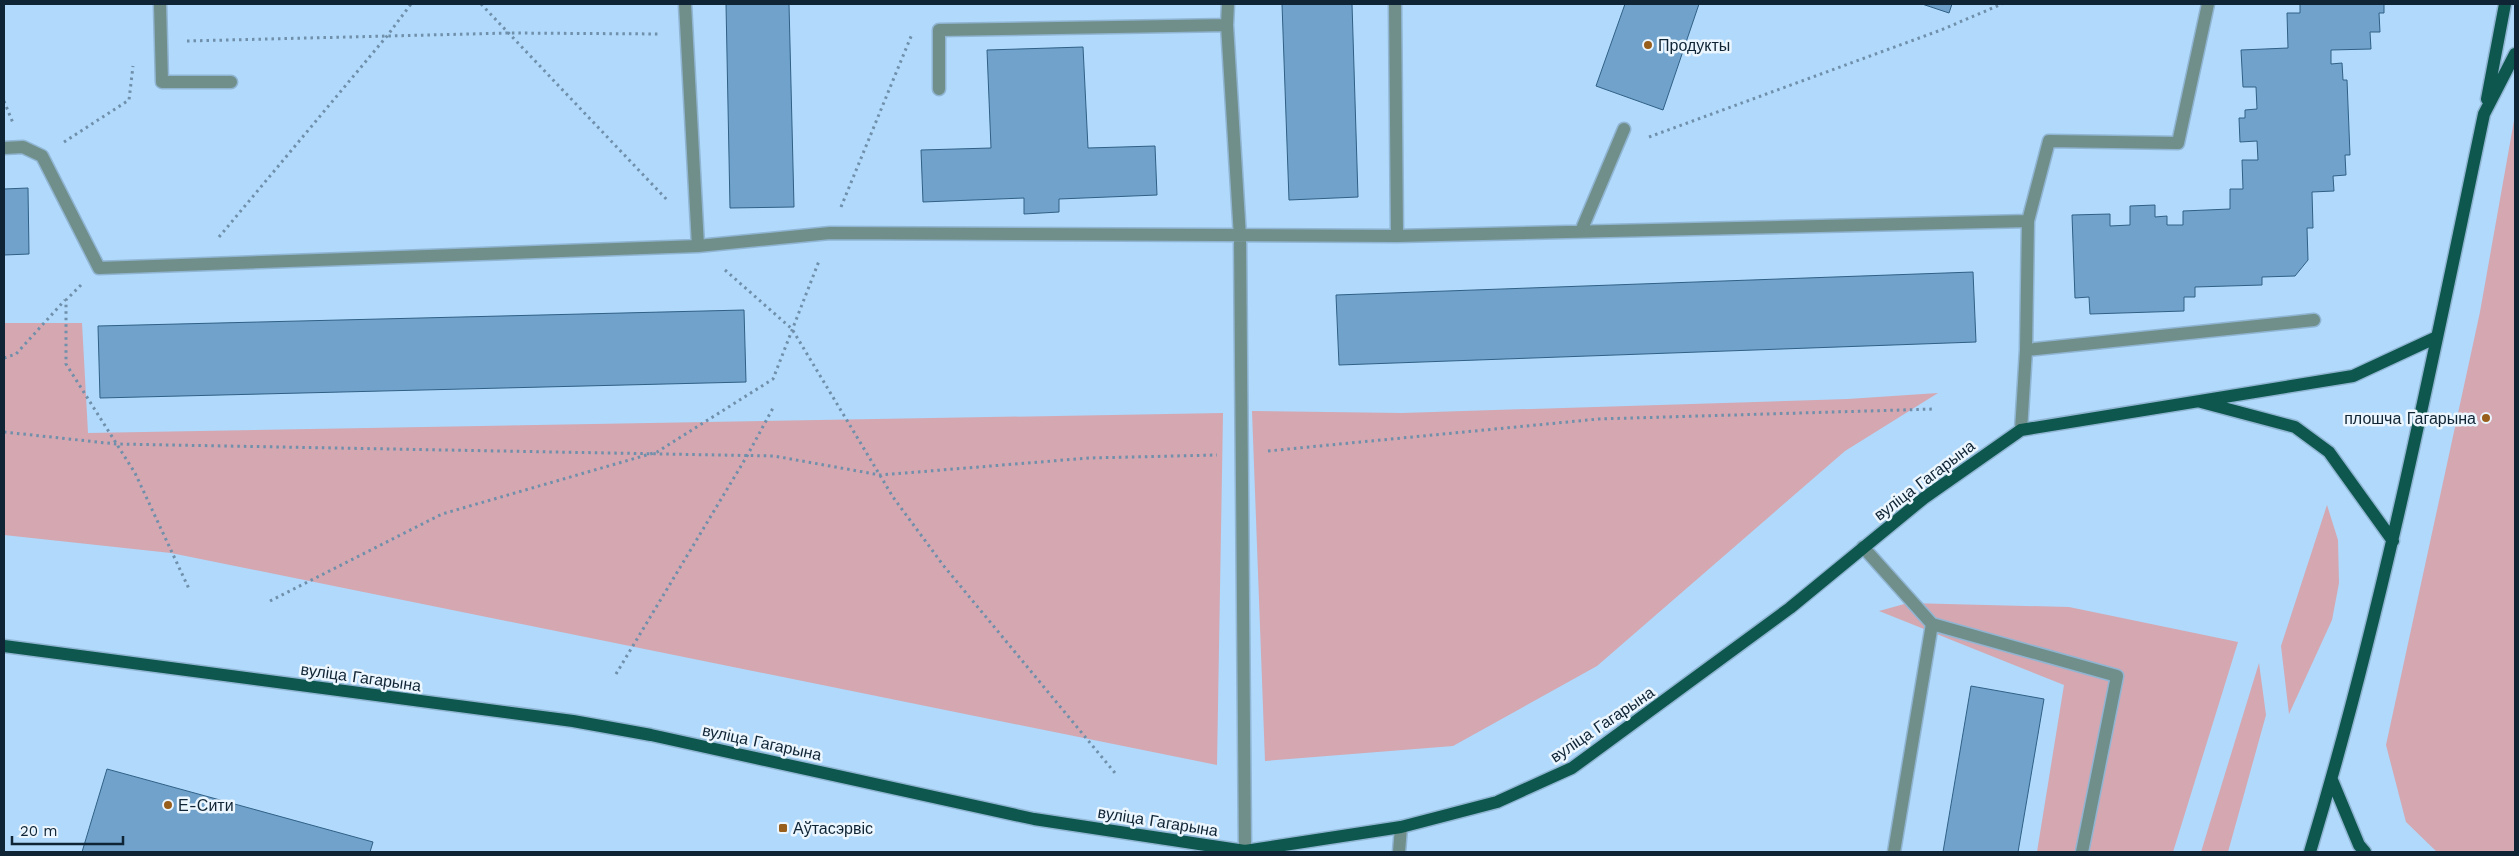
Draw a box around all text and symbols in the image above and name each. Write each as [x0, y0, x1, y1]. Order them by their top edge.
place label: Продукты [1658, 36, 1730, 55]
marker: Продукты [1642, 39, 1654, 51]
place label: плошча Гагарына [2344, 409, 2476, 428]
marker: плошча Гагарына [2480, 412, 2492, 424]
street label: вуліца Гагарына [1870, 436, 1979, 525]
street label: вуліца Гагарына [300, 660, 422, 695]
street label: вуліца Гагарына [1547, 683, 1658, 766]
street label: вуліца Гагарына [701, 721, 823, 764]
place label: Е-Сити [178, 796, 234, 815]
marker: Е-Сити [162, 799, 174, 811]
street label: вуліца Гагарына [1096, 803, 1219, 840]
scale bar [12, 814, 124, 846]
place label: Аўтасэрвіс [793, 819, 873, 838]
text: 20 m [20, 822, 58, 840]
marker: Аўтасэрвіс [777, 822, 789, 834]

